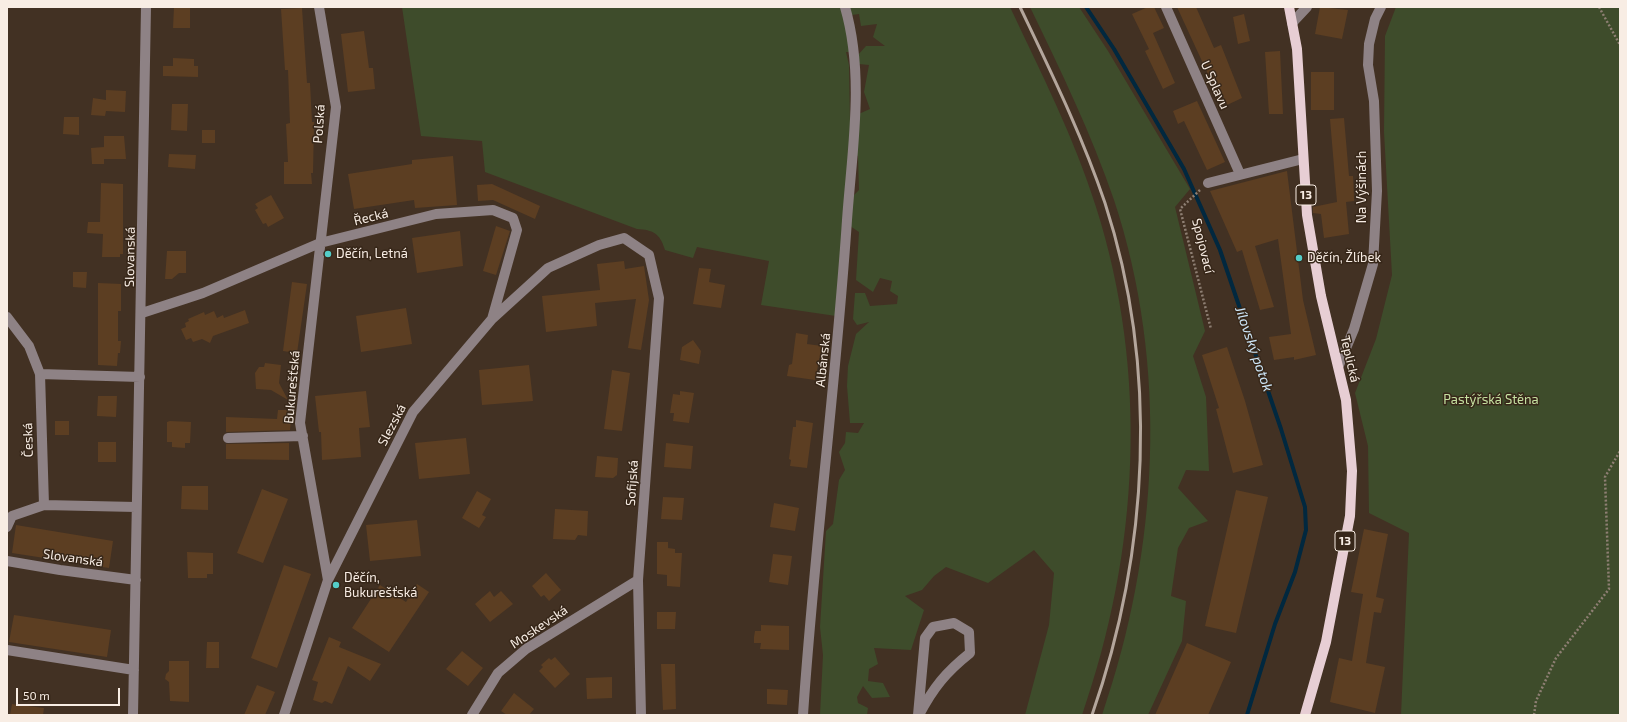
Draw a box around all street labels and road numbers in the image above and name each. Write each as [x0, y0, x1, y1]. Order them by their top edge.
street label: U Splavu [1197, 58, 1233, 112]
street label: Polská [310, 104, 328, 144]
street label: Na Výšinách [1354, 151, 1370, 223]
road number: 13 [1296, 185, 1316, 205]
street label: Řecká [352, 205, 390, 229]
street label: Spojovací [1189, 217, 1217, 275]
street label: Slovanská [122, 227, 138, 287]
street label: Albánská [812, 332, 834, 388]
street label: Teplická [1337, 334, 1363, 384]
street label: Bukurešťská [281, 350, 303, 424]
street label: Slezská [375, 401, 409, 449]
street label: Česká [20, 422, 36, 458]
street label: Sofijská [623, 459, 641, 507]
road number: 13 [1335, 531, 1355, 551]
street label: Slovanská [42, 546, 104, 570]
street label: Moskevská [507, 602, 571, 652]

